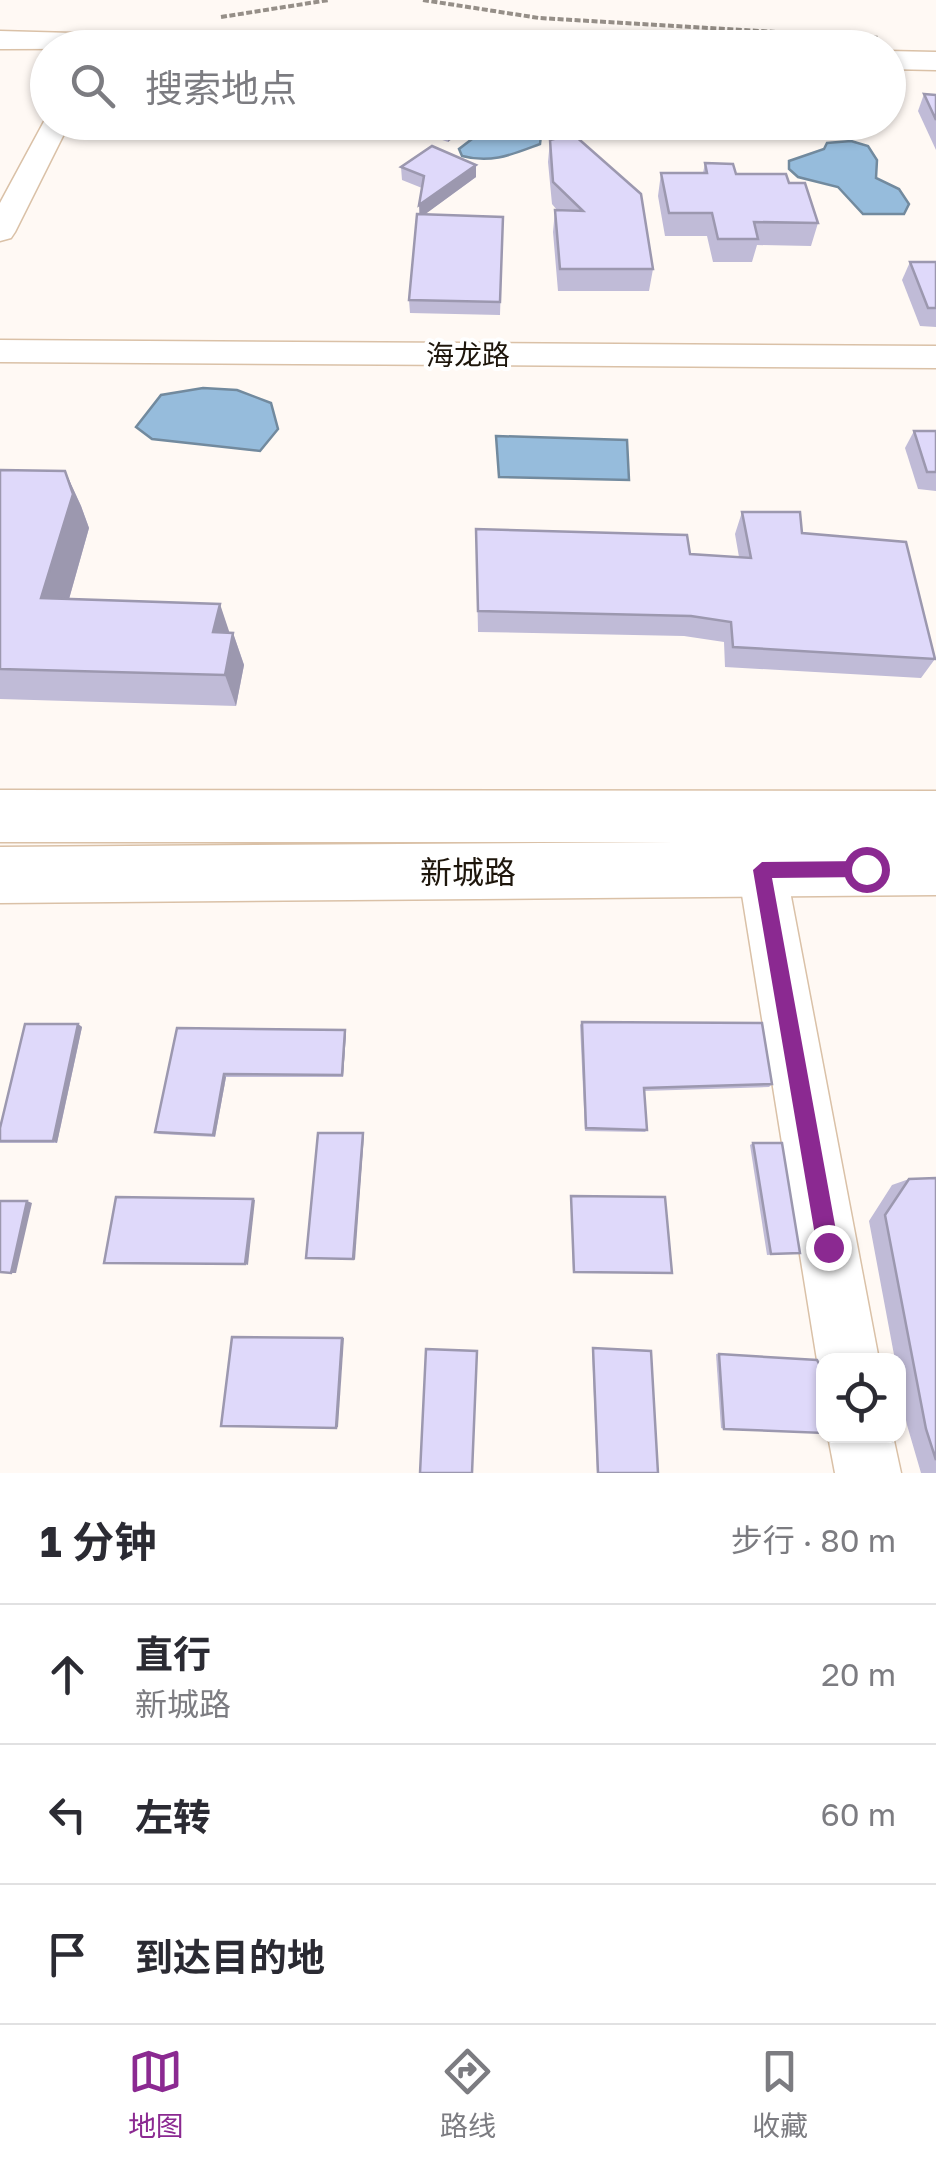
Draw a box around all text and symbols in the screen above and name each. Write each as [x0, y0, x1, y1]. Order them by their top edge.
search box [30, 30, 906, 140]
icon: search [65, 58, 120, 113]
text: 搜索地点 [145, 65, 297, 110]
street label: 海龙路 [426, 338, 510, 371]
route start [844, 847, 890, 893]
street label: 新城路 [420, 853, 516, 891]
route end [806, 1225, 852, 1271]
map controls [816, 1353, 906, 1443]
button: locate [816, 1353, 906, 1443]
text: 1 分钟 [40, 1516, 156, 1566]
text: 步行 · 80 m [731, 1521, 896, 1559]
text: 直行 [135, 1631, 211, 1676]
icon: ahead [40, 1647, 95, 1702]
text: 20 m [821, 1655, 896, 1693]
text: 新城路 [135, 1685, 231, 1723]
icon: left [40, 1787, 95, 1842]
text: 左转 [135, 1794, 211, 1839]
text: 60 m [820, 1795, 896, 1833]
icon: arrive [40, 1927, 95, 1982]
text: 到达目的地 [135, 1934, 325, 1979]
tab: 地图 [128, 2044, 184, 2144]
tab: 路线 [440, 2044, 496, 2144]
tab: 收藏 [752, 2044, 808, 2144]

